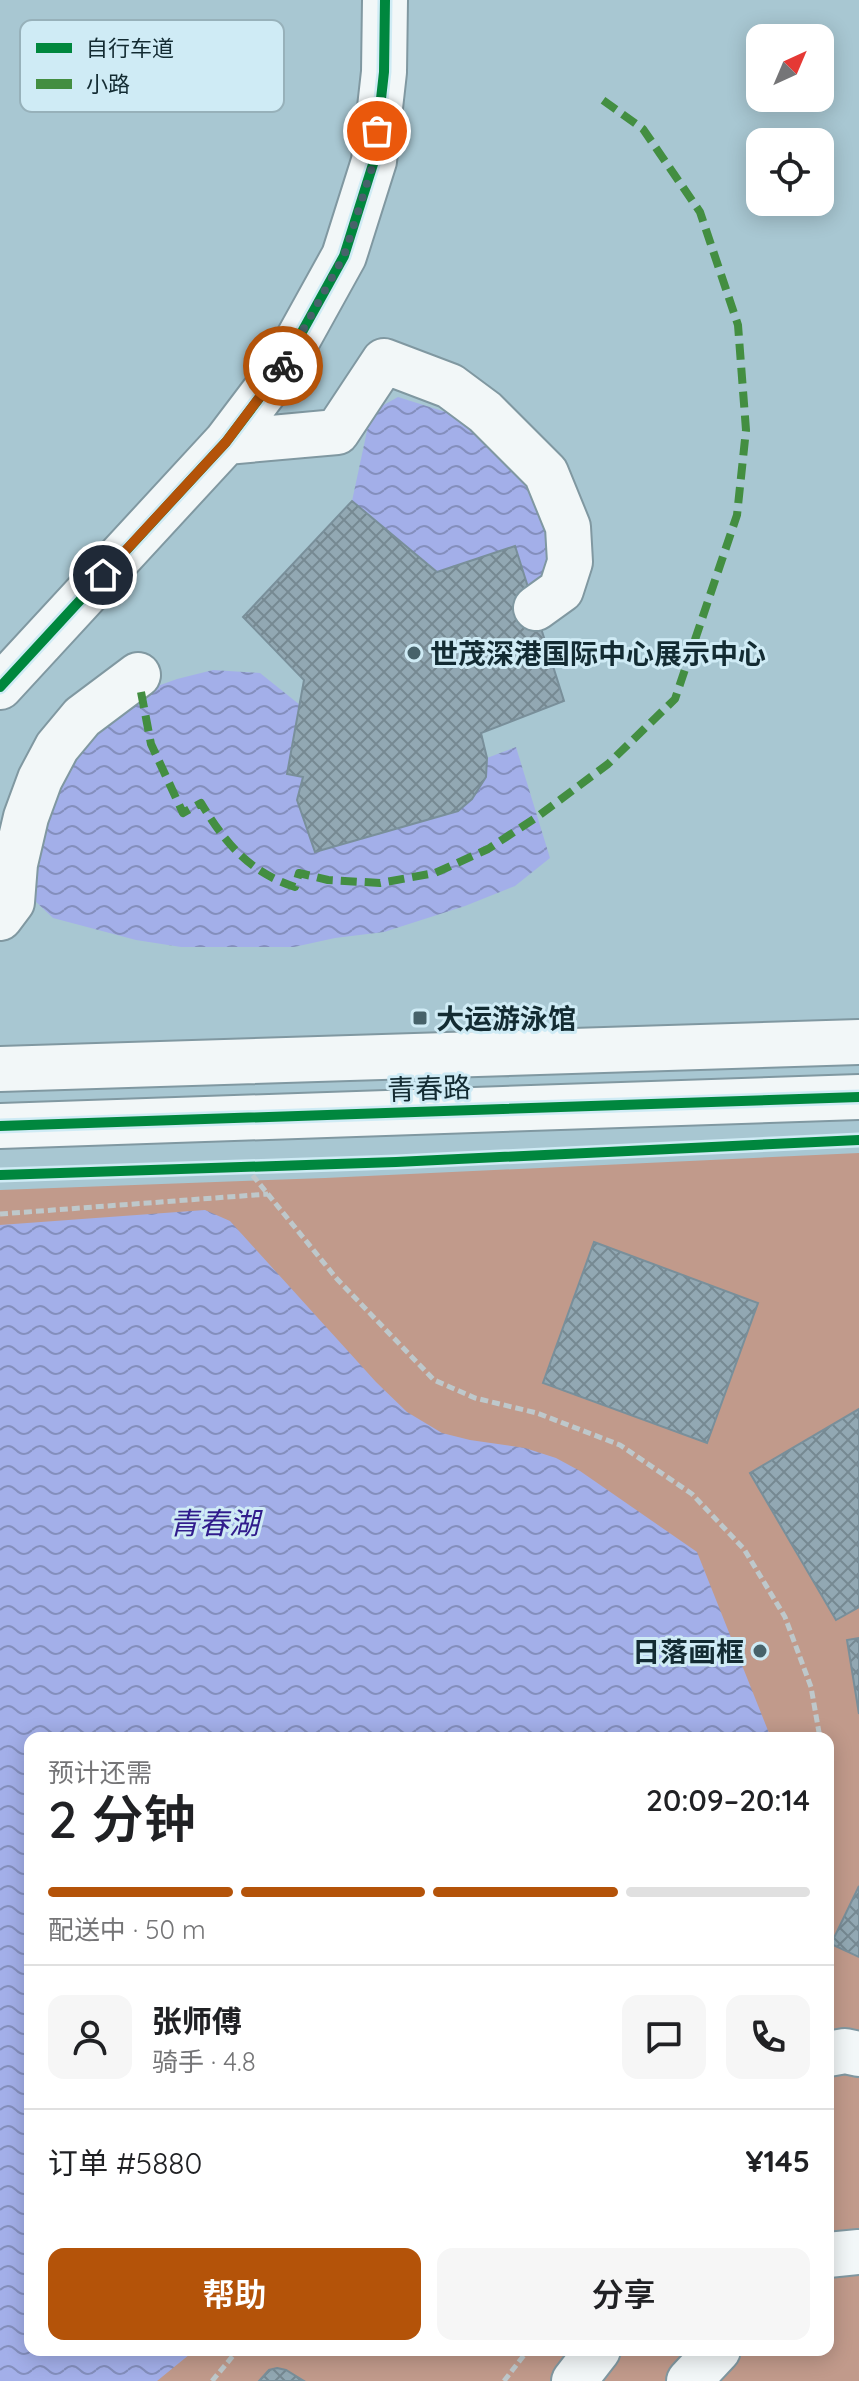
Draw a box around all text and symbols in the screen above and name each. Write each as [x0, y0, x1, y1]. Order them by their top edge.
legend [20, 20, 284, 112]
north arrow [746, 24, 834, 112]
map controls [746, 24, 834, 216]
text: 自行车道 [86, 34, 174, 62]
text: 小路 [86, 70, 130, 98]
pin [343, 97, 411, 165]
icon: bag [355, 109, 399, 153]
button: locate [746, 128, 834, 216]
courier [243, 326, 323, 406]
icon: bike [261, 344, 305, 388]
pin [69, 541, 137, 609]
icon: home [81, 553, 125, 597]
place label: 世茂深港国际中心展示中心 [430, 636, 766, 671]
marker: 世茂深港国际中心展示中心 [405, 644, 423, 662]
place label: 大运游泳馆 [436, 1001, 576, 1036]
marker: 大运游泳馆 [411, 1009, 429, 1027]
street label: 青春路 [386, 1069, 472, 1107]
water label: 青春湖 [169, 1504, 263, 1542]
place label: 日落画框 [632, 1634, 744, 1669]
marker: 日落画框 [751, 1642, 769, 1660]
text: 预计还需 [48, 1756, 152, 1789]
text: 20:09–20:14 [646, 1781, 810, 1819]
text: 2 分钟 [48, 1786, 196, 1851]
text: 配送中 · 50 m [48, 1913, 206, 1946]
button: person [48, 1995, 132, 2079]
button: chat [622, 1995, 706, 2079]
button: phone [726, 1995, 810, 2079]
text: 张师傅 [152, 2002, 242, 2040]
text: 骑手 · 4.8 [152, 2045, 256, 2078]
text: ¥145 [746, 2142, 810, 2180]
text: 订单 #5880 [48, 2144, 202, 2182]
button: 帮助 [48, 2248, 421, 2340]
button: 分享 [437, 2248, 810, 2340]

